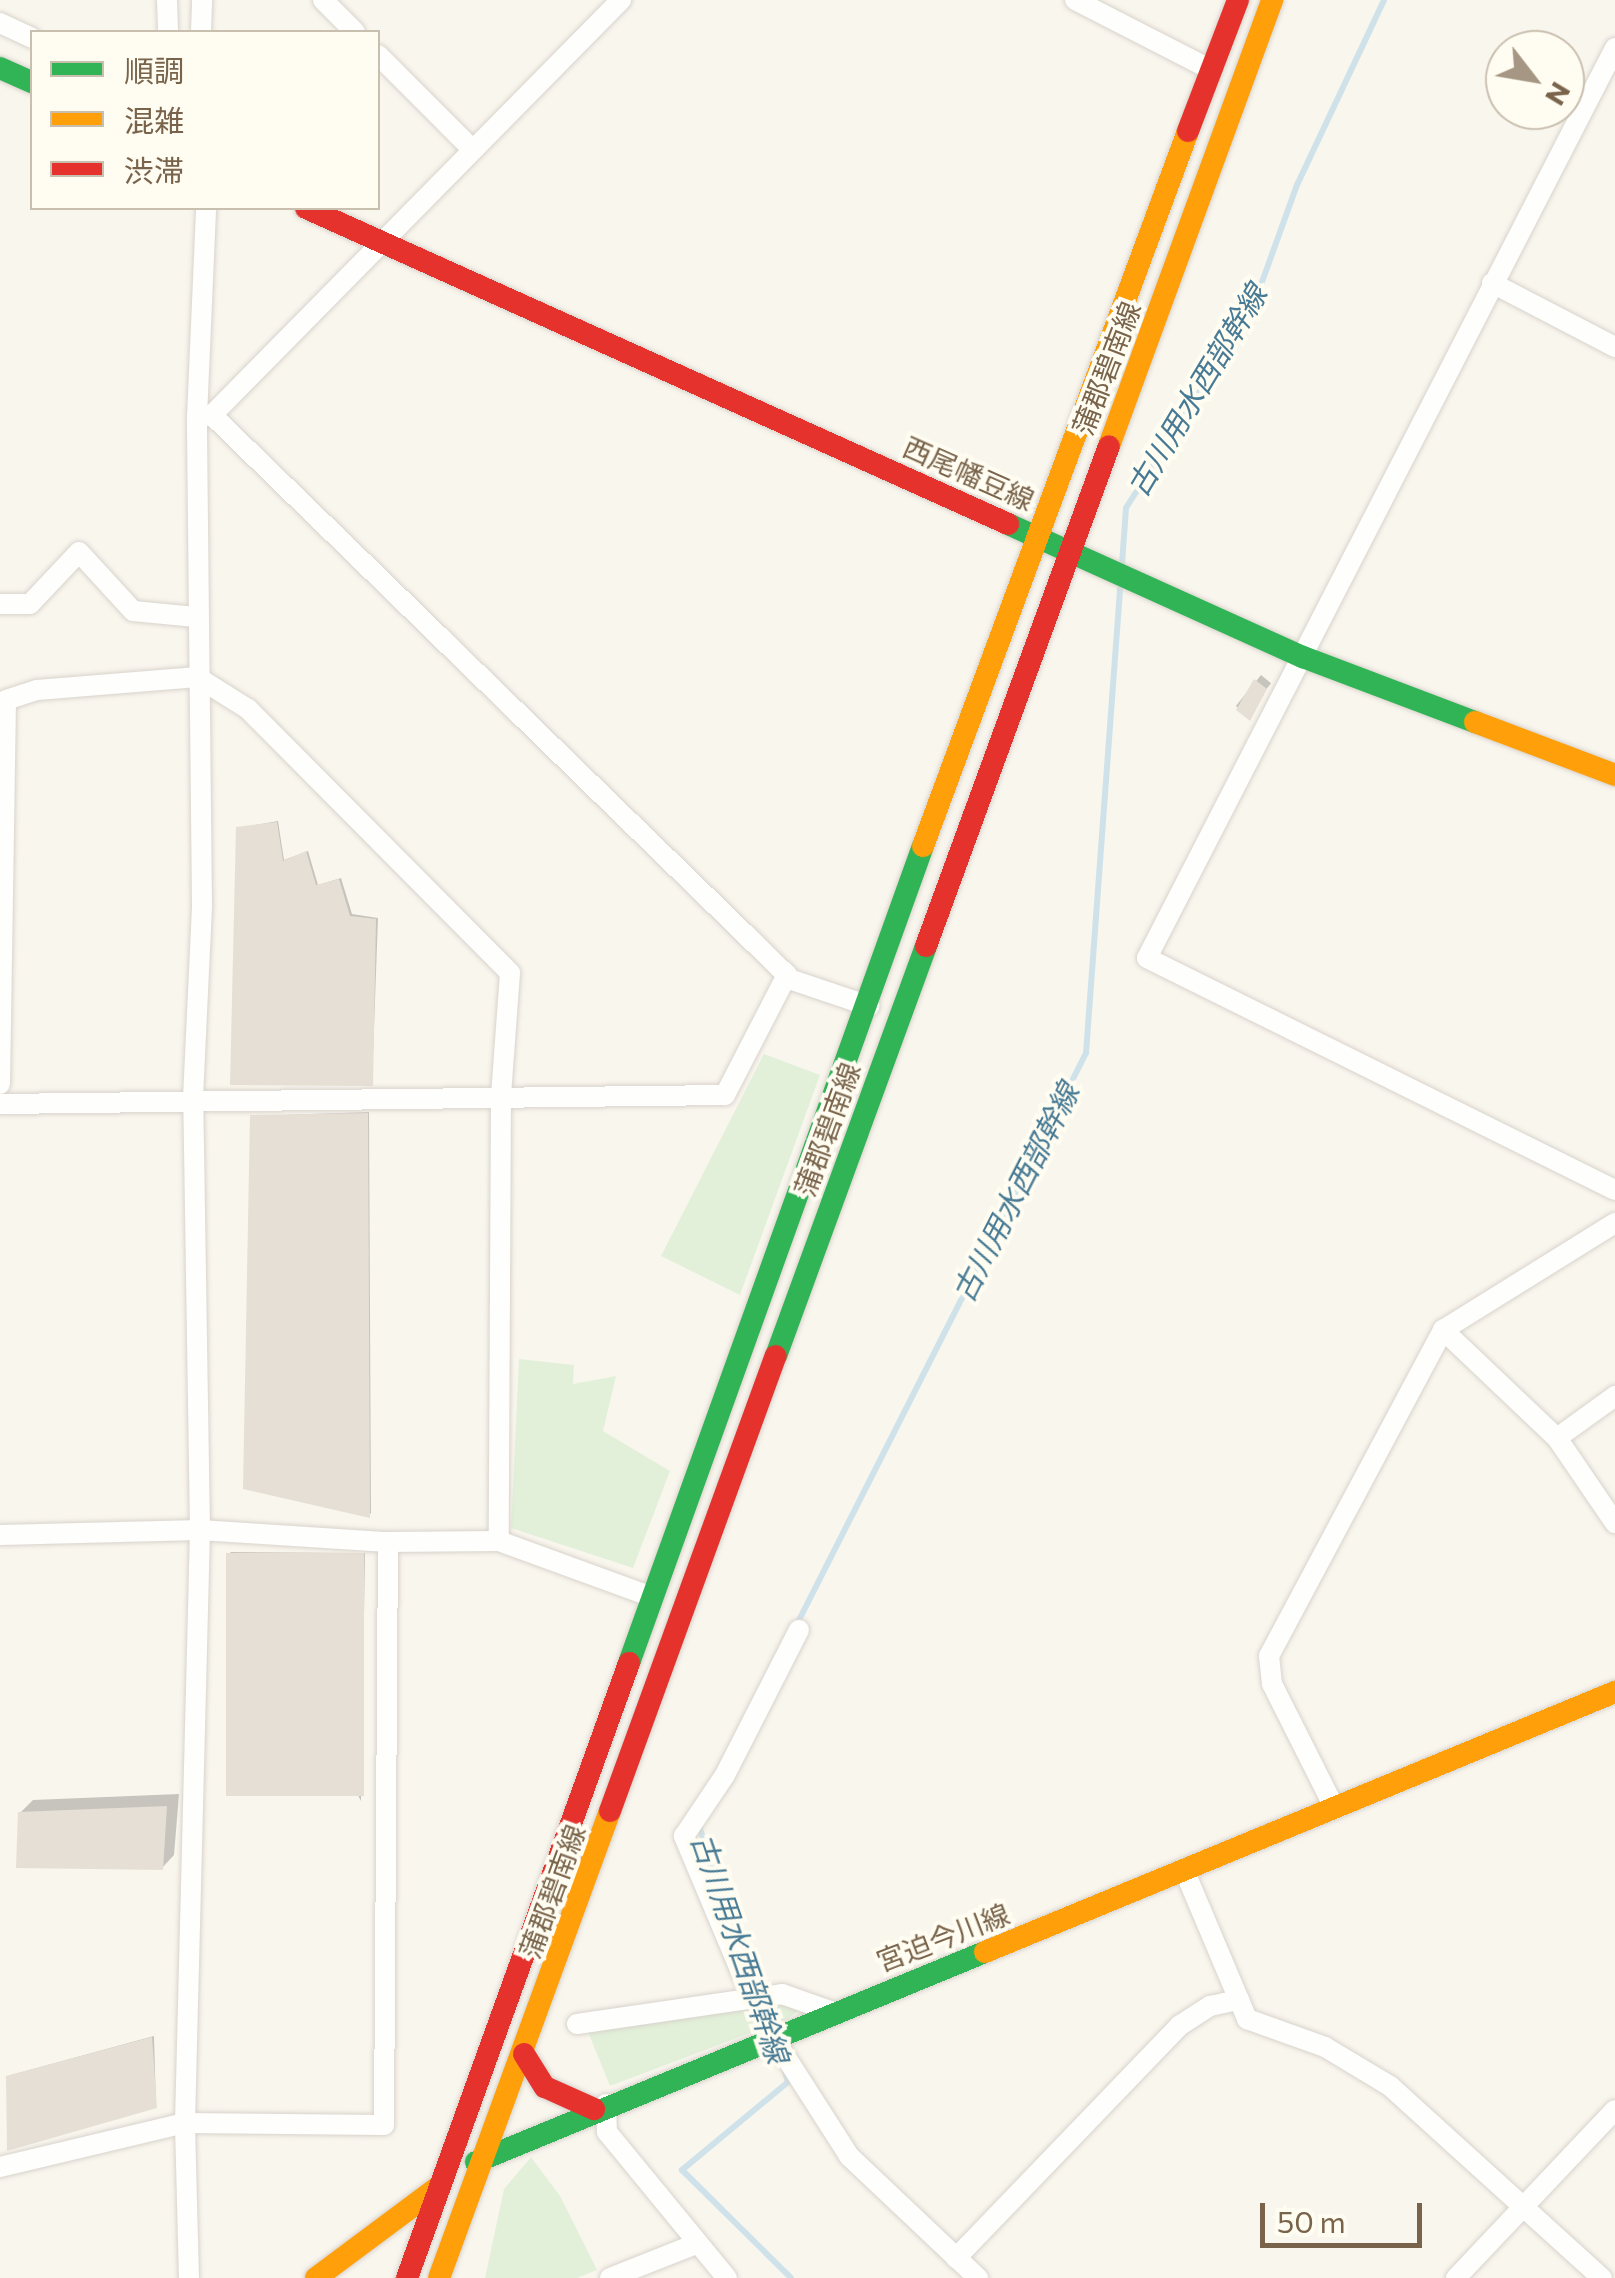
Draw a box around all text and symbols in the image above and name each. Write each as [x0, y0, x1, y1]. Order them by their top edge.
legend [30, 30, 380, 210]
north arrow [1485, 30, 1585, 130]
text: 順調 [124, 51, 184, 88]
text: N [1539, 77, 1579, 112]
text: 混雑 [124, 101, 184, 138]
text: 渋滞 [124, 151, 184, 188]
water label: 古川用水西部幹線 [1119, 278, 1273, 502]
street label: 蒲郡碧南線 [1065, 297, 1147, 439]
street label: 西尾幡豆線 [898, 429, 1040, 517]
street label: 蒲郡碧南線 [787, 1057, 867, 1201]
water label: 古川用水西部幹線 [944, 1077, 1086, 1307]
street label: 蒲郡碧南線 [512, 1819, 592, 1963]
water label: 古川用水西部幹線 [685, 1829, 797, 2067]
street label: 宮迫今川線 [872, 1896, 1014, 1978]
scale bar [1265, 2183, 1428, 2245]
text: 50 m [1277, 2202, 1346, 2239]

